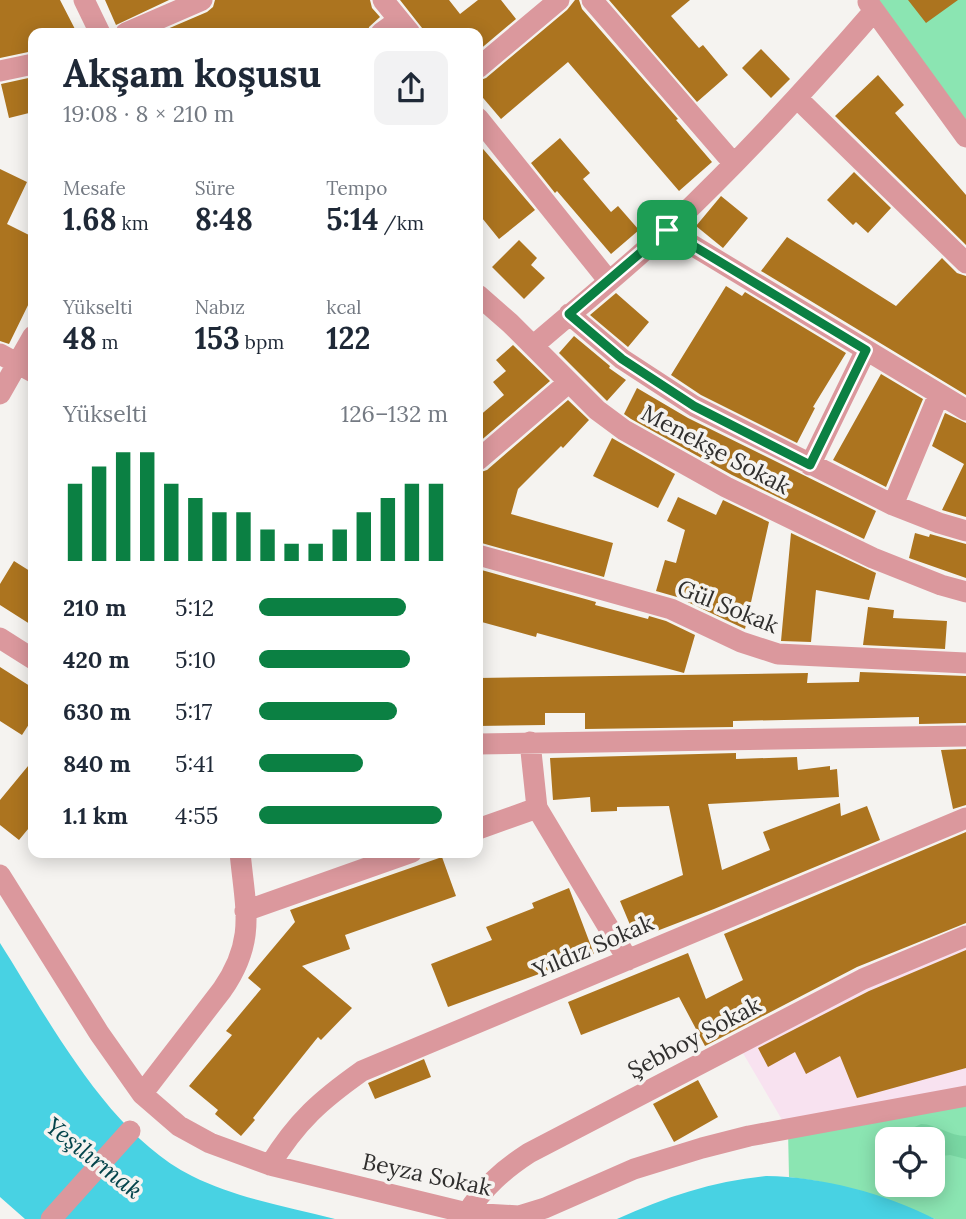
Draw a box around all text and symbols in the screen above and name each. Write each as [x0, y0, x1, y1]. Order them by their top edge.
text: Akşam koşusu [63, 49, 321, 97]
button: share [374, 51, 448, 125]
text: 19:08 · 8 × 210 m [63, 99, 234, 128]
text: Mesafe [63, 176, 126, 200]
text: Süre [195, 176, 235, 200]
text: Tempo [326, 176, 387, 200]
text: 1.68 [63, 200, 117, 238]
text: 8:48 [195, 200, 253, 238]
text: 5:14 [326, 200, 379, 238]
pin [637, 200, 697, 260]
text: km [117, 211, 149, 235]
text: /km [379, 211, 424, 235]
icon: arrive [648, 211, 686, 249]
text: Yükselti [63, 295, 133, 319]
text: Nabız [195, 295, 245, 319]
text: kcal [326, 295, 361, 319]
text: 48 [63, 319, 97, 357]
text: 153 [195, 319, 240, 357]
text: 122 [326, 319, 371, 357]
text: m [97, 330, 119, 354]
text: bpm [240, 330, 284, 354]
street label: Menekşe Sokak [637, 398, 796, 501]
text: Yükselti [63, 399, 147, 428]
text: 126–132 m [341, 399, 448, 428]
street label: Gül Sokak [673, 573, 783, 640]
text: 210 m [63, 593, 126, 622]
text: 5:12 [175, 593, 214, 622]
text: 420 m [63, 645, 130, 674]
text: 5:10 [175, 645, 216, 674]
text: 630 m [63, 697, 131, 726]
text: 5:17 [175, 697, 212, 726]
text: 840 m [63, 749, 131, 778]
text: 5:41 [175, 749, 214, 778]
text: 1.1 km [63, 801, 128, 830]
text: 4:55 [175, 801, 218, 830]
street label: Yıldız Sokak [527, 907, 658, 985]
street label: Şebboy Sokak [622, 989, 766, 1084]
water label: Yeşilırmak [39, 1110, 149, 1206]
map controls [875, 1127, 945, 1197]
button: locate [875, 1127, 945, 1197]
street label: Beyza Sokak [360, 1146, 495, 1202]

